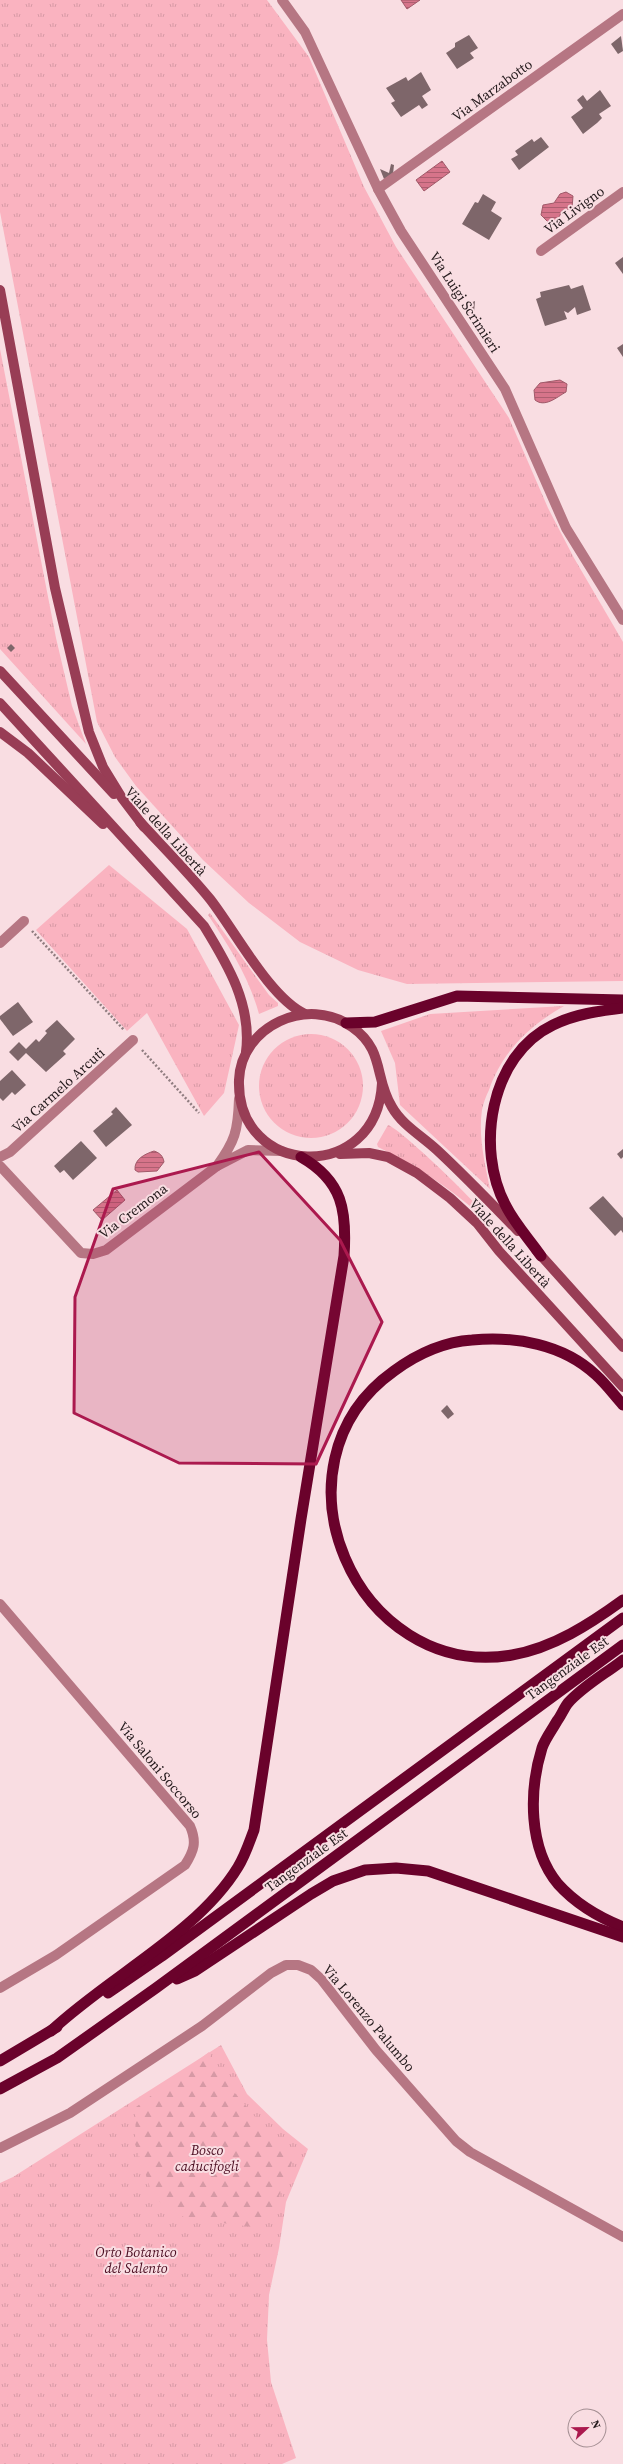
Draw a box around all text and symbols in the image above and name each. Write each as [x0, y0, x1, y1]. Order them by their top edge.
street label: Via Marzabotto [448, 54, 537, 126]
street label: Via Livigno [540, 181, 609, 239]
street label: Via Luigi Scrimieri [425, 248, 505, 356]
street label: Viale della Libertà [120, 782, 212, 881]
street label: Via Carmelo Arcuti [7, 1043, 109, 1137]
street label: Via Cremona [95, 1178, 172, 1243]
street label: Viale della Libertà [464, 1194, 556, 1293]
street label: Tangenziale Est [522, 1631, 613, 1705]
street label: Via Saloni Soccorso [113, 1717, 207, 1823]
street label: Tangenziale Est [261, 1823, 352, 1897]
street label: Via Lorenzo Palumbo [318, 1960, 420, 2076]
park label: Bosco caducifogli [175, 2140, 240, 2176]
park label: Orto Botanico del Salento [95, 2242, 177, 2278]
north arrow [567, 2408, 607, 2448]
text: N [587, 2418, 604, 2431]

